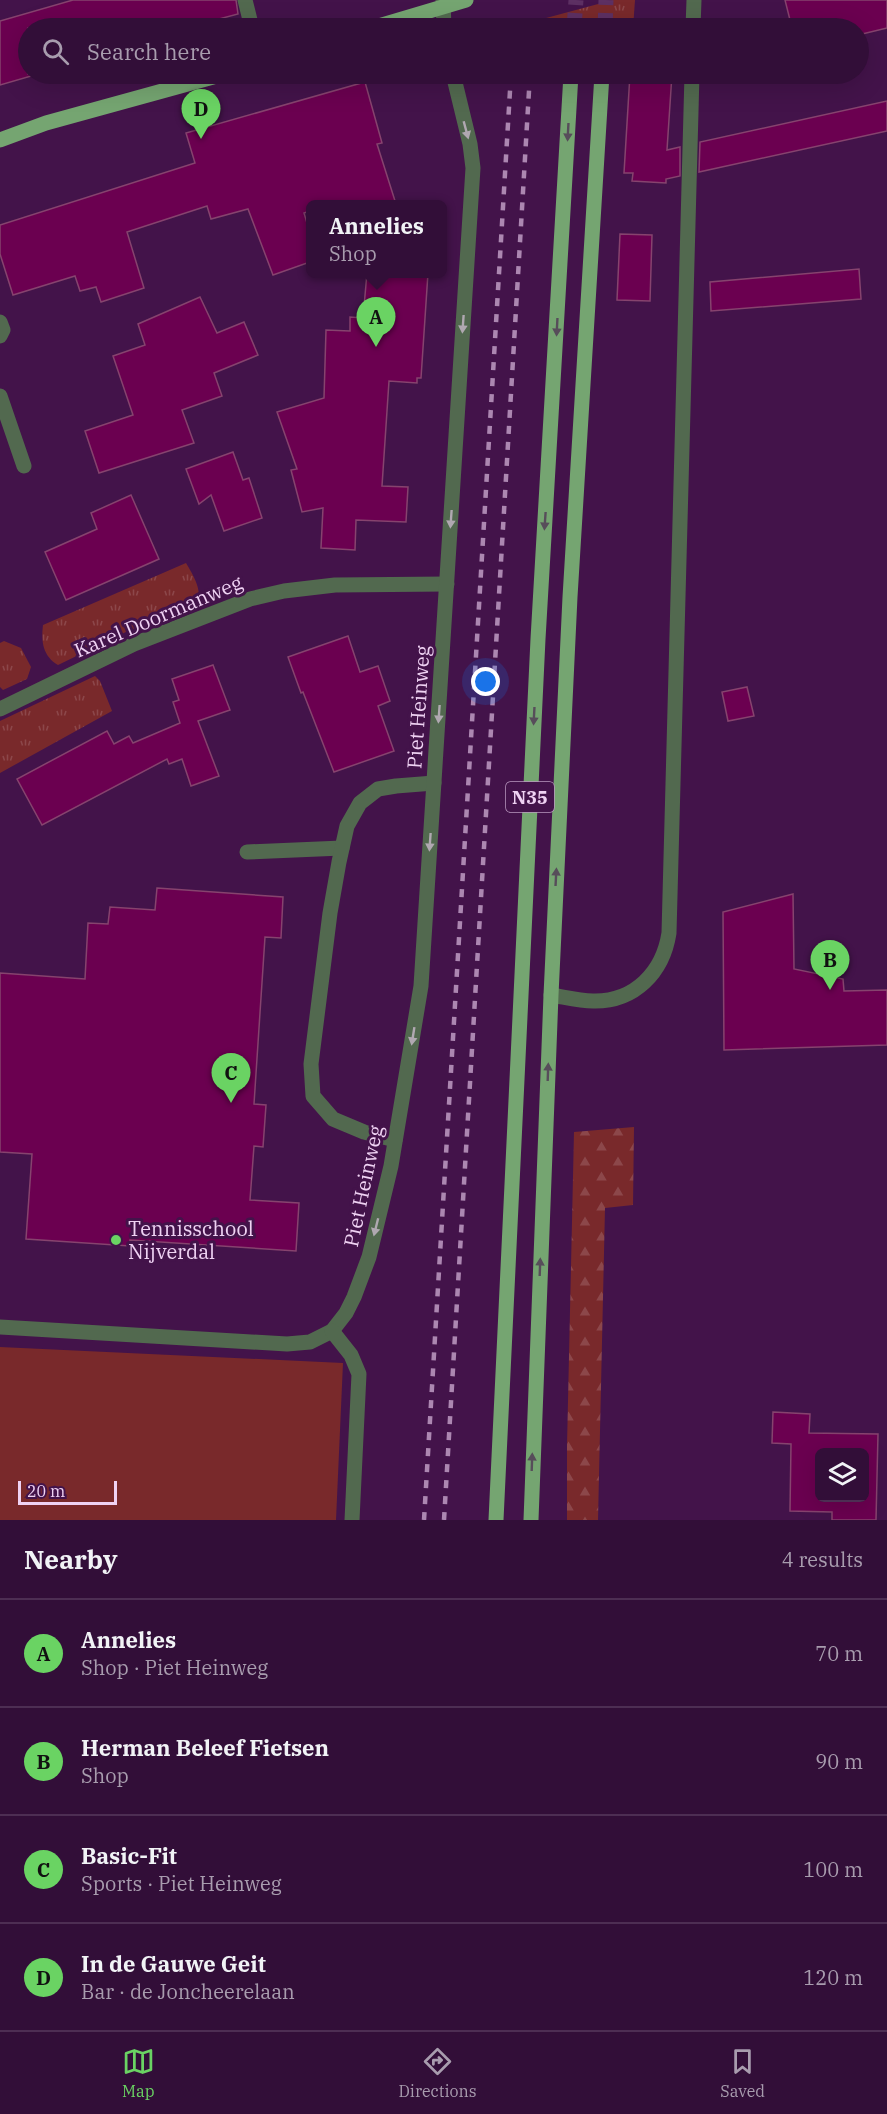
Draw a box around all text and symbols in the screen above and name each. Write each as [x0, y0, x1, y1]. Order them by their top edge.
search box [18, 18, 869, 84]
icon: search [39, 35, 72, 68]
text: Search here [87, 37, 211, 66]
pin: D [182, 90, 220, 139]
one-way arrow [462, 121, 472, 140]
one-way arrow [563, 122, 572, 141]
popup [306, 200, 447, 278]
text: Annelies [329, 211, 424, 240]
text: Shop [329, 240, 377, 267]
pin: A [356, 298, 395, 347]
one-way arrow [459, 315, 468, 334]
one-way arrow [552, 317, 561, 336]
one-way arrow [446, 510, 456, 529]
one-way arrow [540, 512, 549, 531]
street label: Karel Doormanweg [70, 568, 246, 664]
street label: Piet Heinweg [400, 644, 436, 770]
your location [471, 667, 500, 696]
one-way arrow [434, 704, 443, 723]
one-way arrow [529, 706, 538, 725]
road number: N35 [506, 782, 554, 812]
one-way arrow [426, 832, 435, 851]
one-way arrow [552, 868, 561, 887]
pin: B [810, 940, 850, 990]
one-way arrow [408, 1026, 417, 1045]
pin: C [212, 1054, 250, 1103]
one-way arrow [543, 1062, 552, 1081]
street label: Piet Heinweg [337, 1123, 389, 1249]
place label: Tennisschool Nijverdal [128, 1215, 254, 1265]
one-way arrow [371, 1218, 381, 1236]
marker: Tennisschool Nijverdal [109, 1233, 123, 1247]
one-way arrow [535, 1257, 545, 1276]
map controls [815, 1448, 869, 1502]
button: layers [815, 1448, 869, 1502]
one-way arrow [528, 1452, 537, 1471]
scale bar [18, 1478, 117, 1506]
text: 20 m [27, 1481, 65, 1501]
text: Nearby [24, 1542, 118, 1576]
text: 4 results [782, 1546, 863, 1573]
text: Annelies [81, 1625, 176, 1654]
text: A [37, 1640, 50, 1667]
text: 70 m [815, 1640, 863, 1667]
text: Shop · Piet Heinweg [81, 1654, 268, 1681]
text: Herman Beleef Fietsen [81, 1733, 329, 1762]
text: B [36, 1748, 51, 1775]
text: 90 m [815, 1748, 863, 1775]
text: Shop [81, 1762, 129, 1789]
text: Basic-Fit [81, 1841, 177, 1870]
text: C [37, 1856, 50, 1883]
text: 100 m [803, 1856, 863, 1883]
text: Sports · Piet Heinweg [81, 1870, 282, 1897]
text: In de Gauwe Geit [81, 1949, 266, 1978]
text: D [36, 1964, 51, 1991]
text: 120 m [803, 1964, 863, 1991]
text: Bar · de Joncheerelaan [81, 1978, 295, 2005]
tab: Map [122, 2045, 155, 2101]
tab: Directions [399, 2045, 477, 2101]
tab: Saved [720, 2045, 765, 2101]

